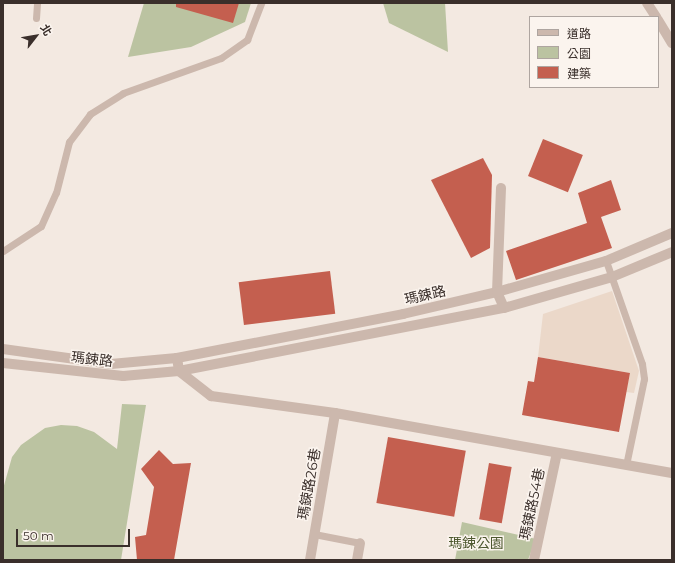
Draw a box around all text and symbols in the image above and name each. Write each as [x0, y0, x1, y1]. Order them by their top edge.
north arrow [16, 16, 56, 56]
legend [529, 16, 659, 88]
text: 北 [37, 21, 55, 38]
text: 道路 [567, 26, 591, 41]
text: 公園 [567, 46, 591, 61]
text: 建築 [567, 66, 591, 81]
street label: 瑪鋉路 [403, 282, 447, 308]
street label: 瑪鋉路 [70, 348, 114, 370]
street label: 瑪鋉路26巷 [294, 447, 324, 521]
street label: 瑪鋉路54巷 [516, 466, 548, 542]
scale bar [18, 521, 132, 547]
text: 50 m [23, 528, 54, 543]
park label: 瑪鋉公園 [448, 535, 504, 551]

